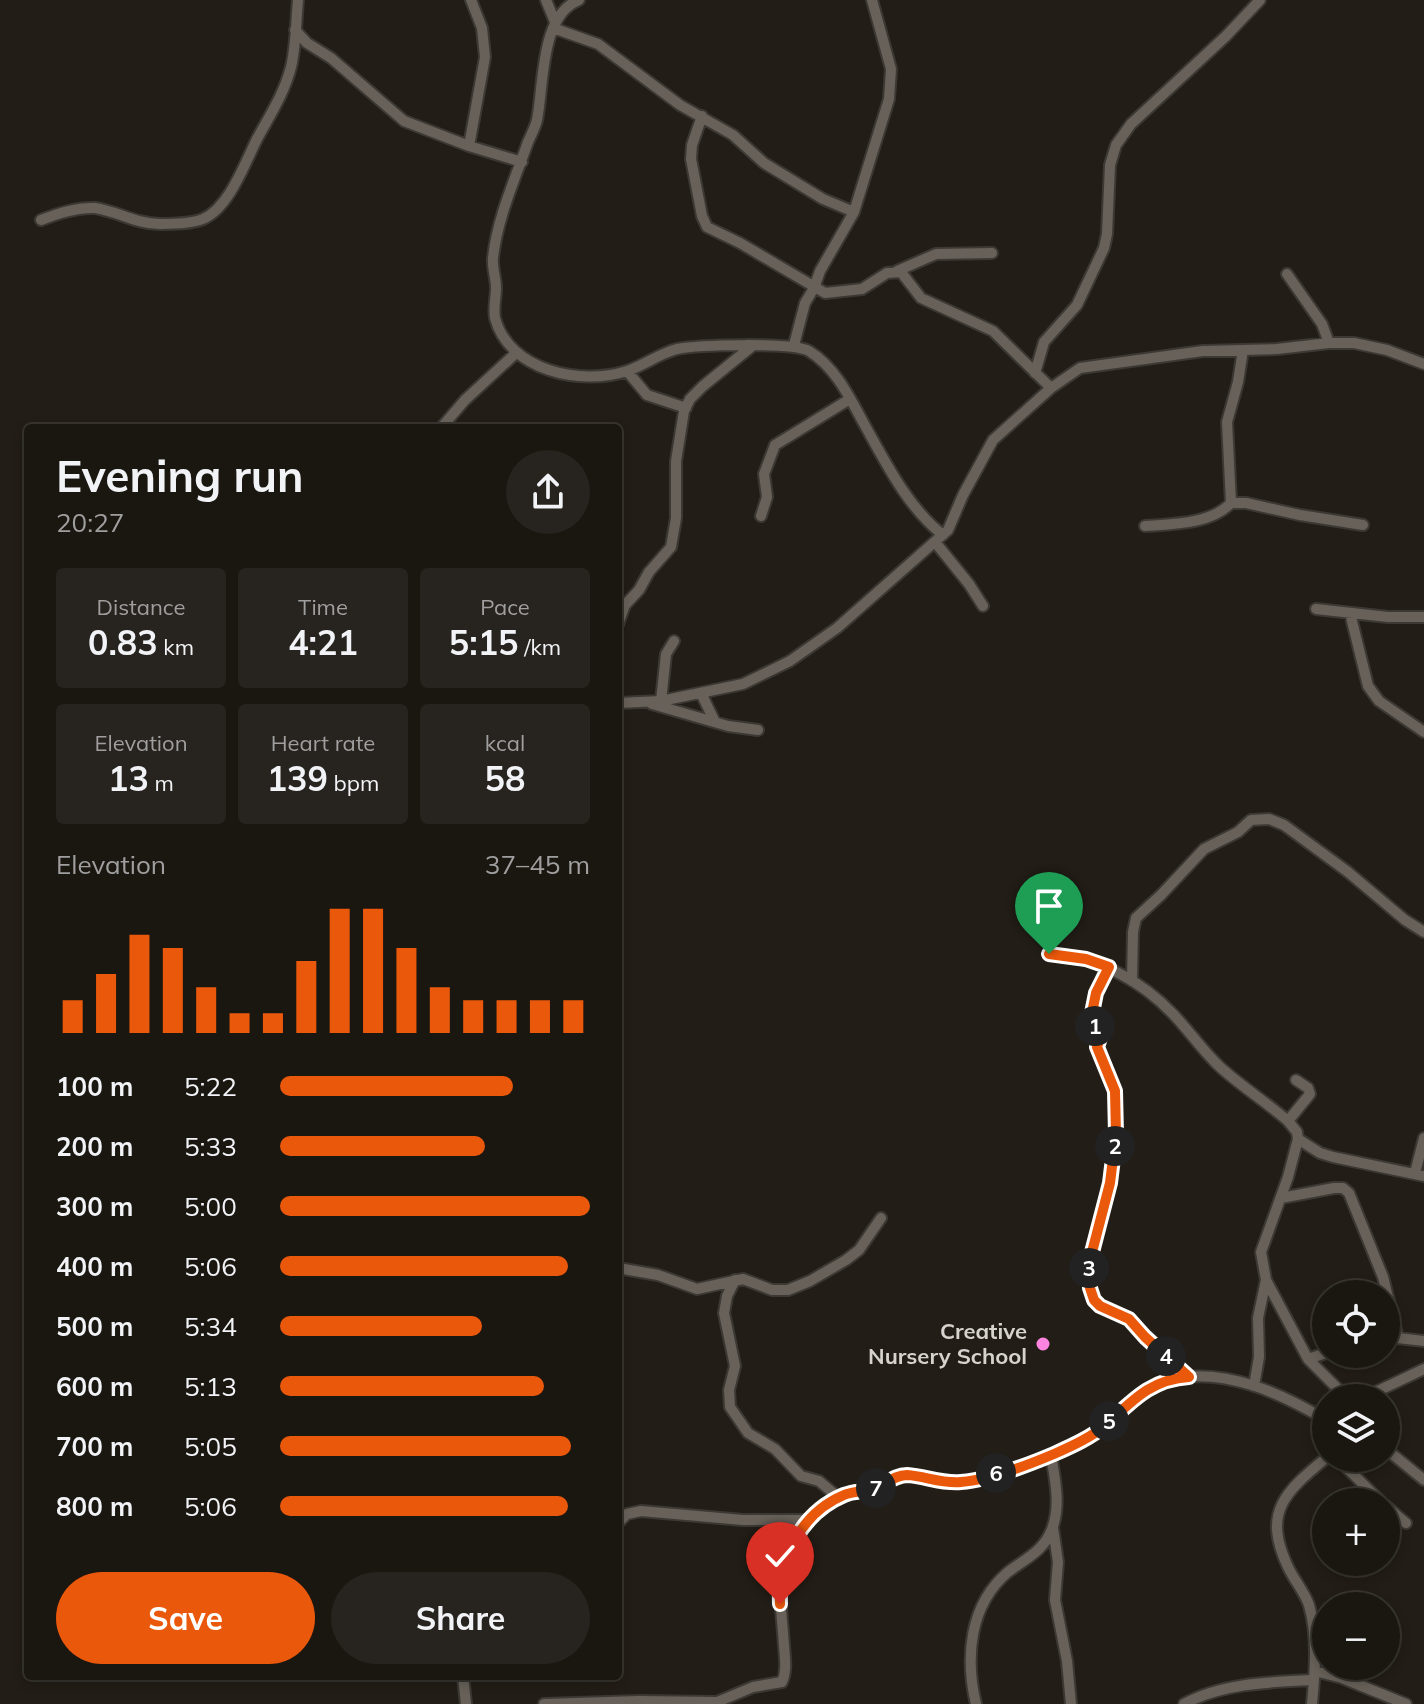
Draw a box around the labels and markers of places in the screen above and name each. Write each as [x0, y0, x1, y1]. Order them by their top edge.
pin [1015, 872, 1083, 954]
pin: 1 [1075, 1006, 1115, 1046]
pin: 2 [1095, 1126, 1135, 1166]
pin: 3 [1069, 1248, 1109, 1288]
place label: Creative Nursery School [868, 1317, 1027, 1370]
marker: Creative Nursery School [1034, 1335, 1052, 1353]
pin: 4 [1146, 1336, 1186, 1376]
pin: 5 [1089, 1401, 1129, 1441]
pin: 6 [976, 1453, 1016, 1493]
pin: 7 [856, 1468, 896, 1508]
pin [746, 1522, 814, 1604]

